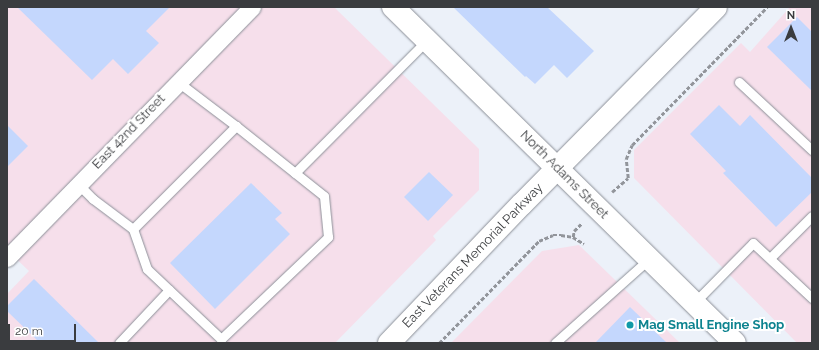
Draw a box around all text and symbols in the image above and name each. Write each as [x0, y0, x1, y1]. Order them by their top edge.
north arrow [771, 8, 811, 48]
text: N [787, 9, 795, 22]
street label: East 42nd Street [89, 91, 169, 173]
street label: North Adams Street [516, 127, 612, 223]
street label: East Veterans Memorial Parkway [399, 180, 547, 332]
scale bar [10, 316, 78, 342]
place label: Mag Small Engine Shop [638, 317, 785, 333]
marker: Mag Small Engine Shop [625, 320, 635, 330]
text: 20 m [15, 324, 43, 338]

